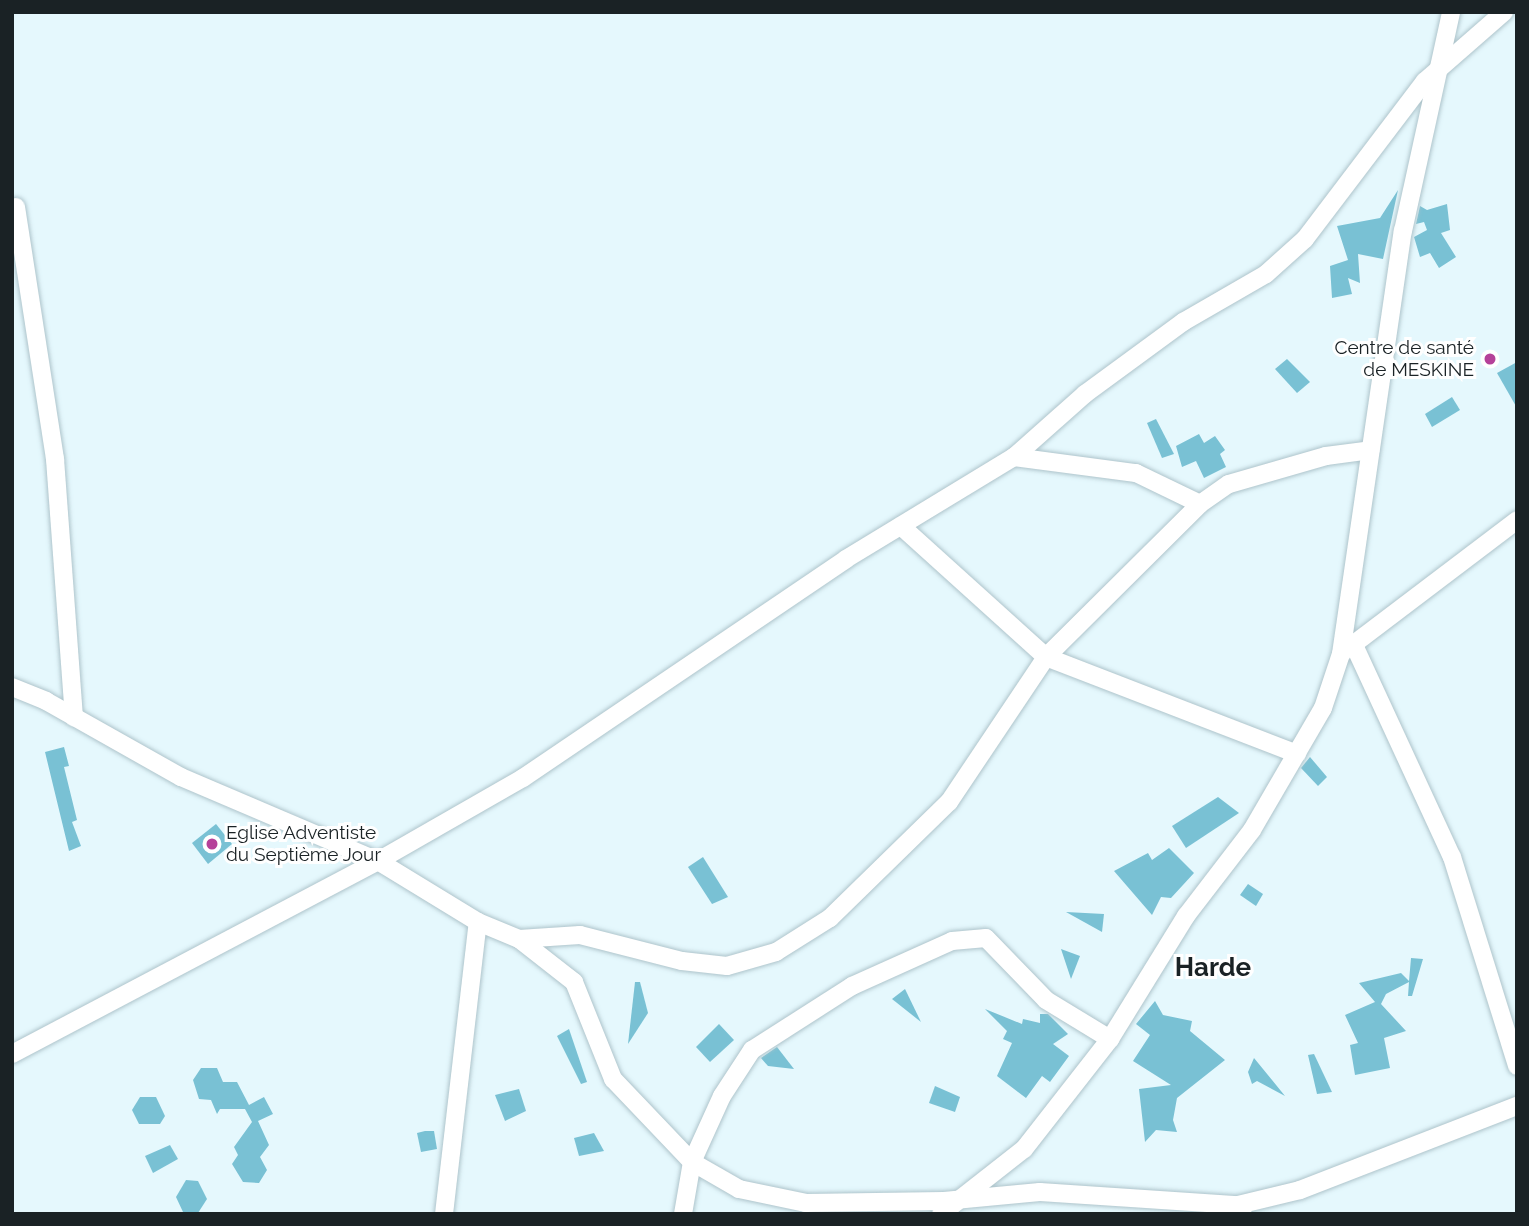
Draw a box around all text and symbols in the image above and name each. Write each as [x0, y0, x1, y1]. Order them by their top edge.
place label: Centre de santé de MESKINE [1334, 337, 1474, 381]
marker: Centre de santé de MESKINE [1480, 349, 1500, 369]
place label: Eglise Adventiste du Septième Jour [226, 822, 382, 866]
marker: Eglise Adventiste du Septième Jour [204, 836, 220, 852]
district label: Harde [1175, 952, 1251, 984]

